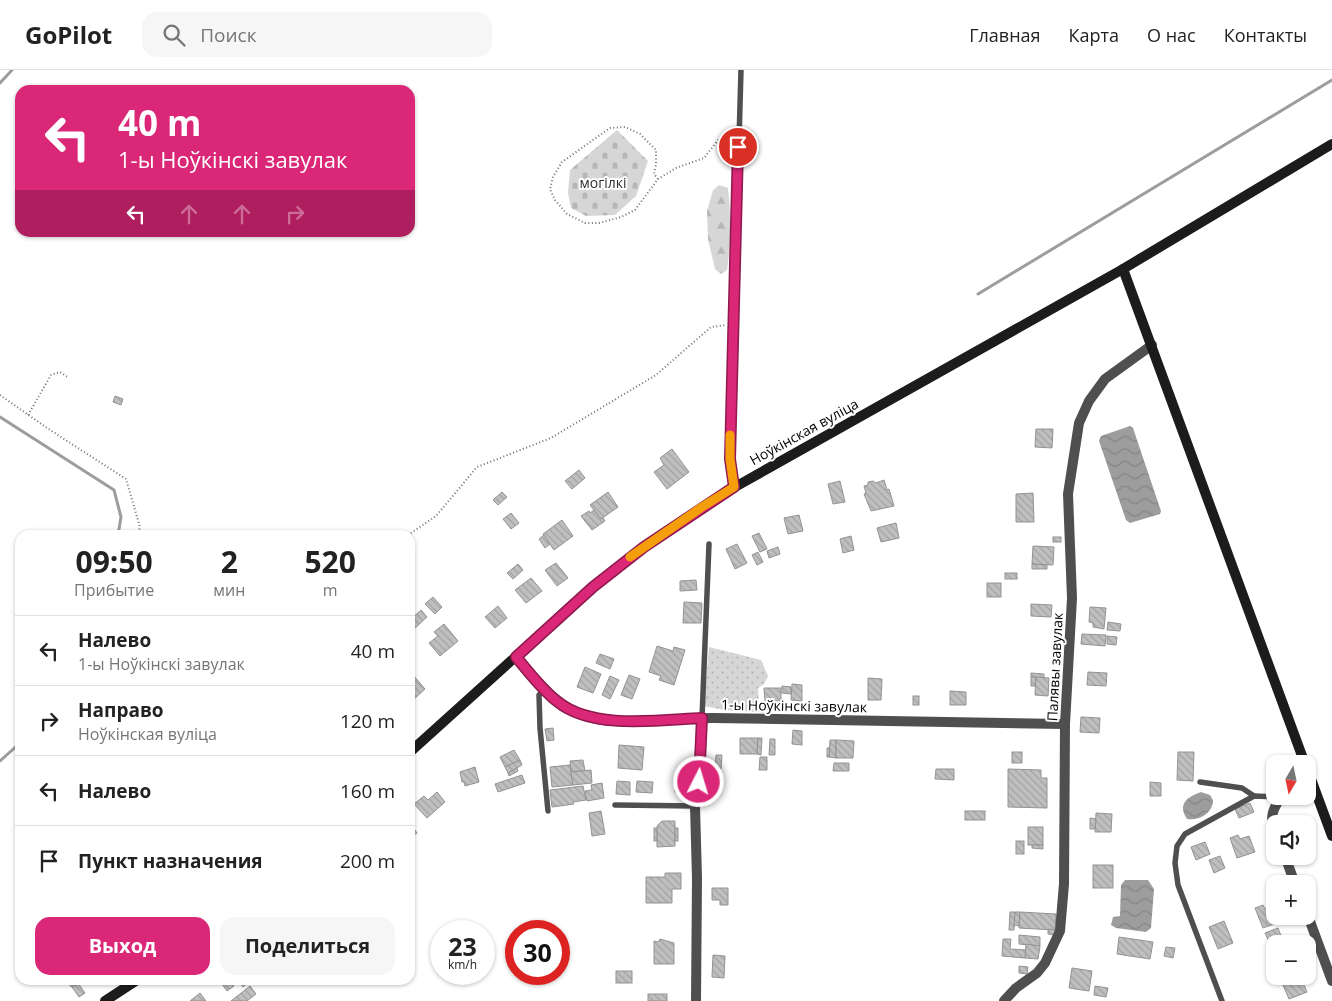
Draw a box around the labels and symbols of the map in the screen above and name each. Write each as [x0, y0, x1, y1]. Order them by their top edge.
pin [717, 126, 759, 168]
park label: могілкі [579, 173, 627, 192]
street label: Ноўкінская вуліца [746, 394, 862, 469]
street label: Палявы завулак [1042, 611, 1067, 722]
street label: 1-ы Ноўкінскі завулак [721, 695, 868, 716]
position arrow [672, 755, 724, 807]
north arrow [1266, 755, 1316, 805]
speed limit sign: 30 [505, 920, 570, 985]

